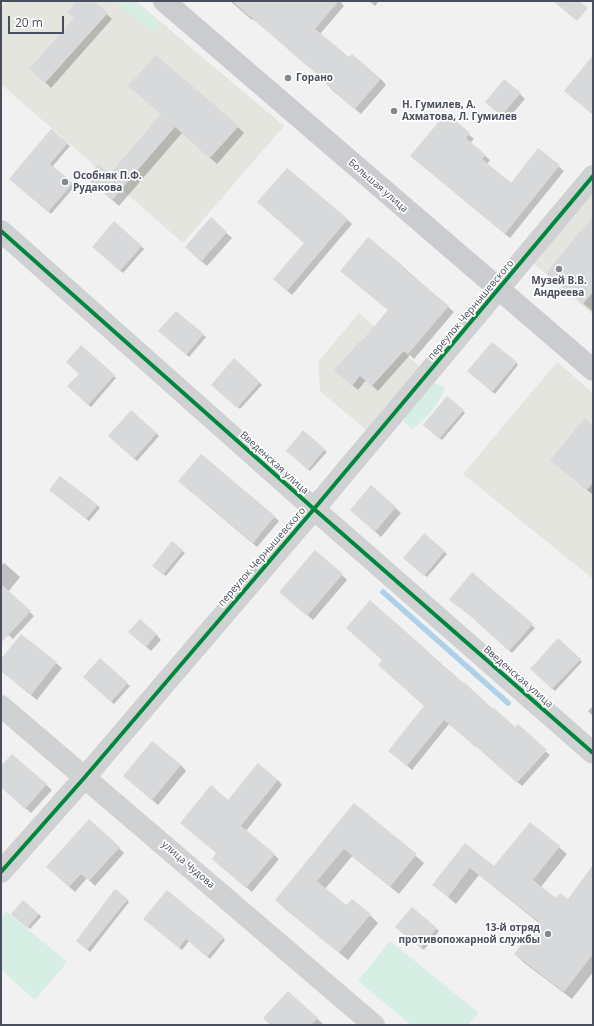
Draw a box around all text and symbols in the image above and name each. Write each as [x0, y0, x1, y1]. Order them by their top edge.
scale bar [10, 8, 66, 34]
text: 20 m [15, 14, 43, 31]
place label: Горано [296, 72, 333, 84]
marker: Горано [283, 73, 293, 83]
place label: Н. Гумилев, А. Ахматова, Л. Гумилев [402, 99, 517, 122]
marker: Н. Гумилев, А. Ахматова, Л. Гумилев [389, 106, 399, 116]
street label: Большая улица [346, 157, 410, 215]
place label: Особняк П.Ф. Рудакова [73, 170, 142, 194]
marker: Особняк П.Ф. Рудакова [60, 177, 70, 187]
street label: переулок Чернышевского [425, 257, 517, 363]
marker: Музей В.В. Андреева [554, 264, 564, 274]
place label: Музей В.В. Андреева [531, 275, 587, 298]
street label: Введенская улица [237, 429, 311, 497]
street label: переулок Чернышевского [216, 505, 308, 609]
street label: Введенская улица [481, 644, 555, 710]
street label: улица Чудова [159, 839, 217, 891]
place label: 13-й отряд противопожарной службы [399, 922, 540, 946]
marker: 13-й отряд противопожарной службы [543, 929, 553, 939]

